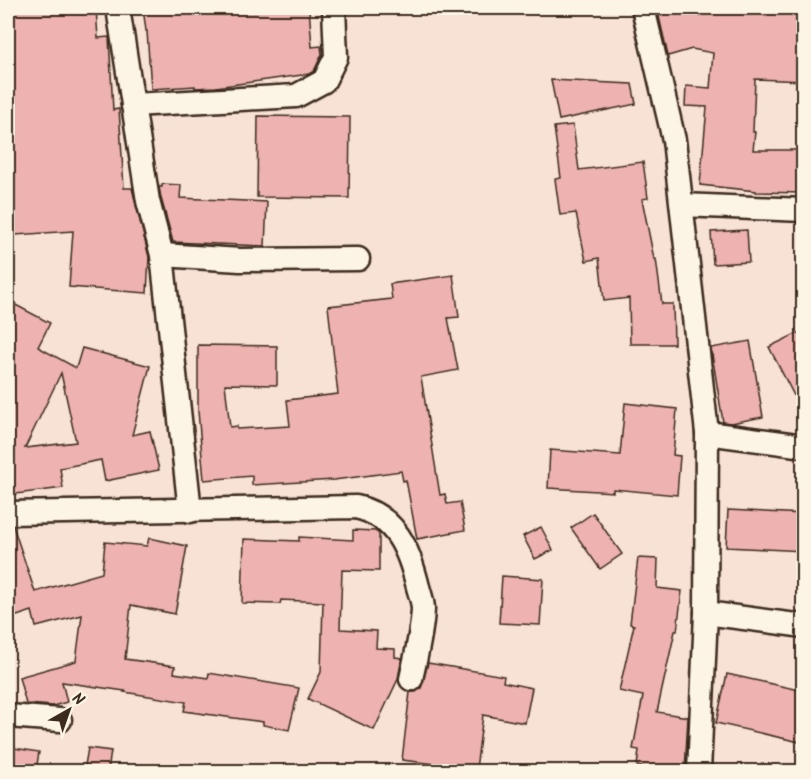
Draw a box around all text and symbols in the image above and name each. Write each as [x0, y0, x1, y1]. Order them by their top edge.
north arrow [39, 680, 99, 740]
text: N [66, 687, 90, 712]

